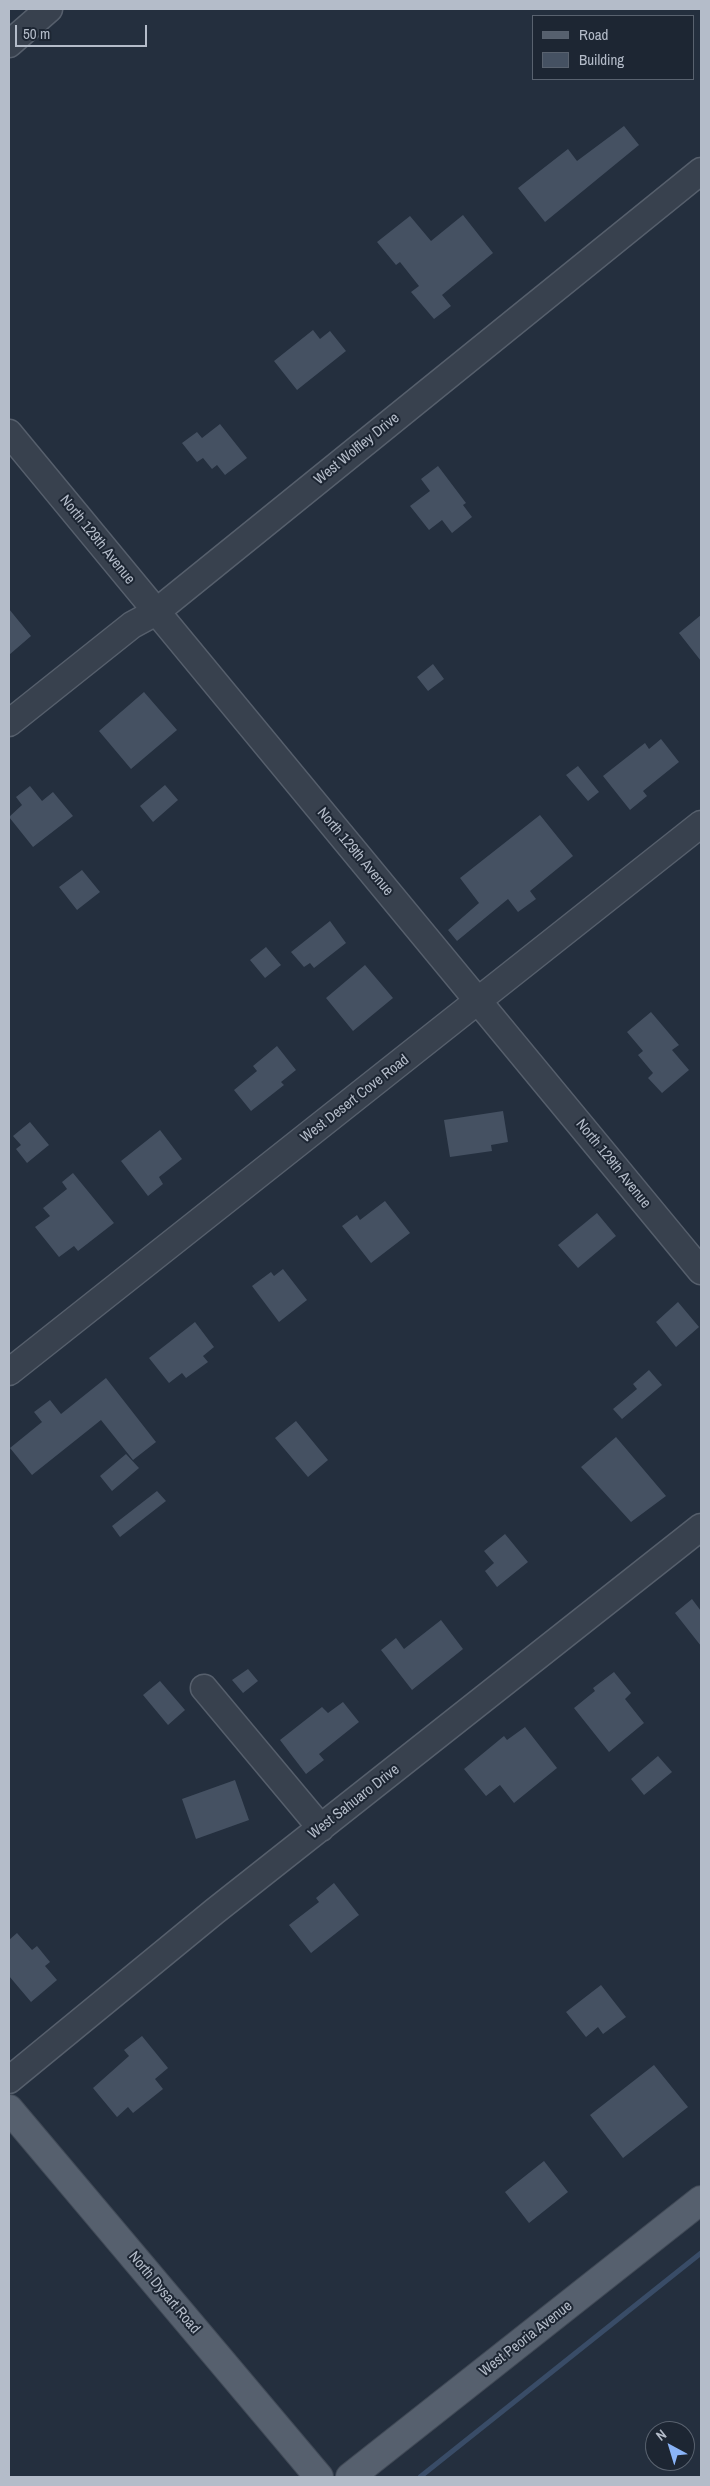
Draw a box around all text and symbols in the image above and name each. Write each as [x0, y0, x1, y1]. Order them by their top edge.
scale bar [18, 15, 150, 47]
legend [532, 15, 695, 80]
text: 50 m [23, 23, 50, 44]
text: Road [579, 24, 608, 45]
text: Building [579, 49, 624, 70]
street label: West Wolfley Drive [311, 409, 403, 489]
street label: North 129th Avenue [56, 492, 138, 588]
street label: North 129th Avenue [313, 804, 397, 900]
street label: West Desert Cove Road [297, 1051, 413, 1147]
street label: North 129th Avenue [572, 1116, 654, 1212]
street label: West Sahuaro Drive [305, 1761, 403, 1843]
street label: North Dysart Road [124, 2248, 204, 2338]
street label: West Peoria Avenue [476, 2297, 576, 2381]
north arrow [645, 2421, 695, 2471]
text: N [652, 2426, 670, 2445]

